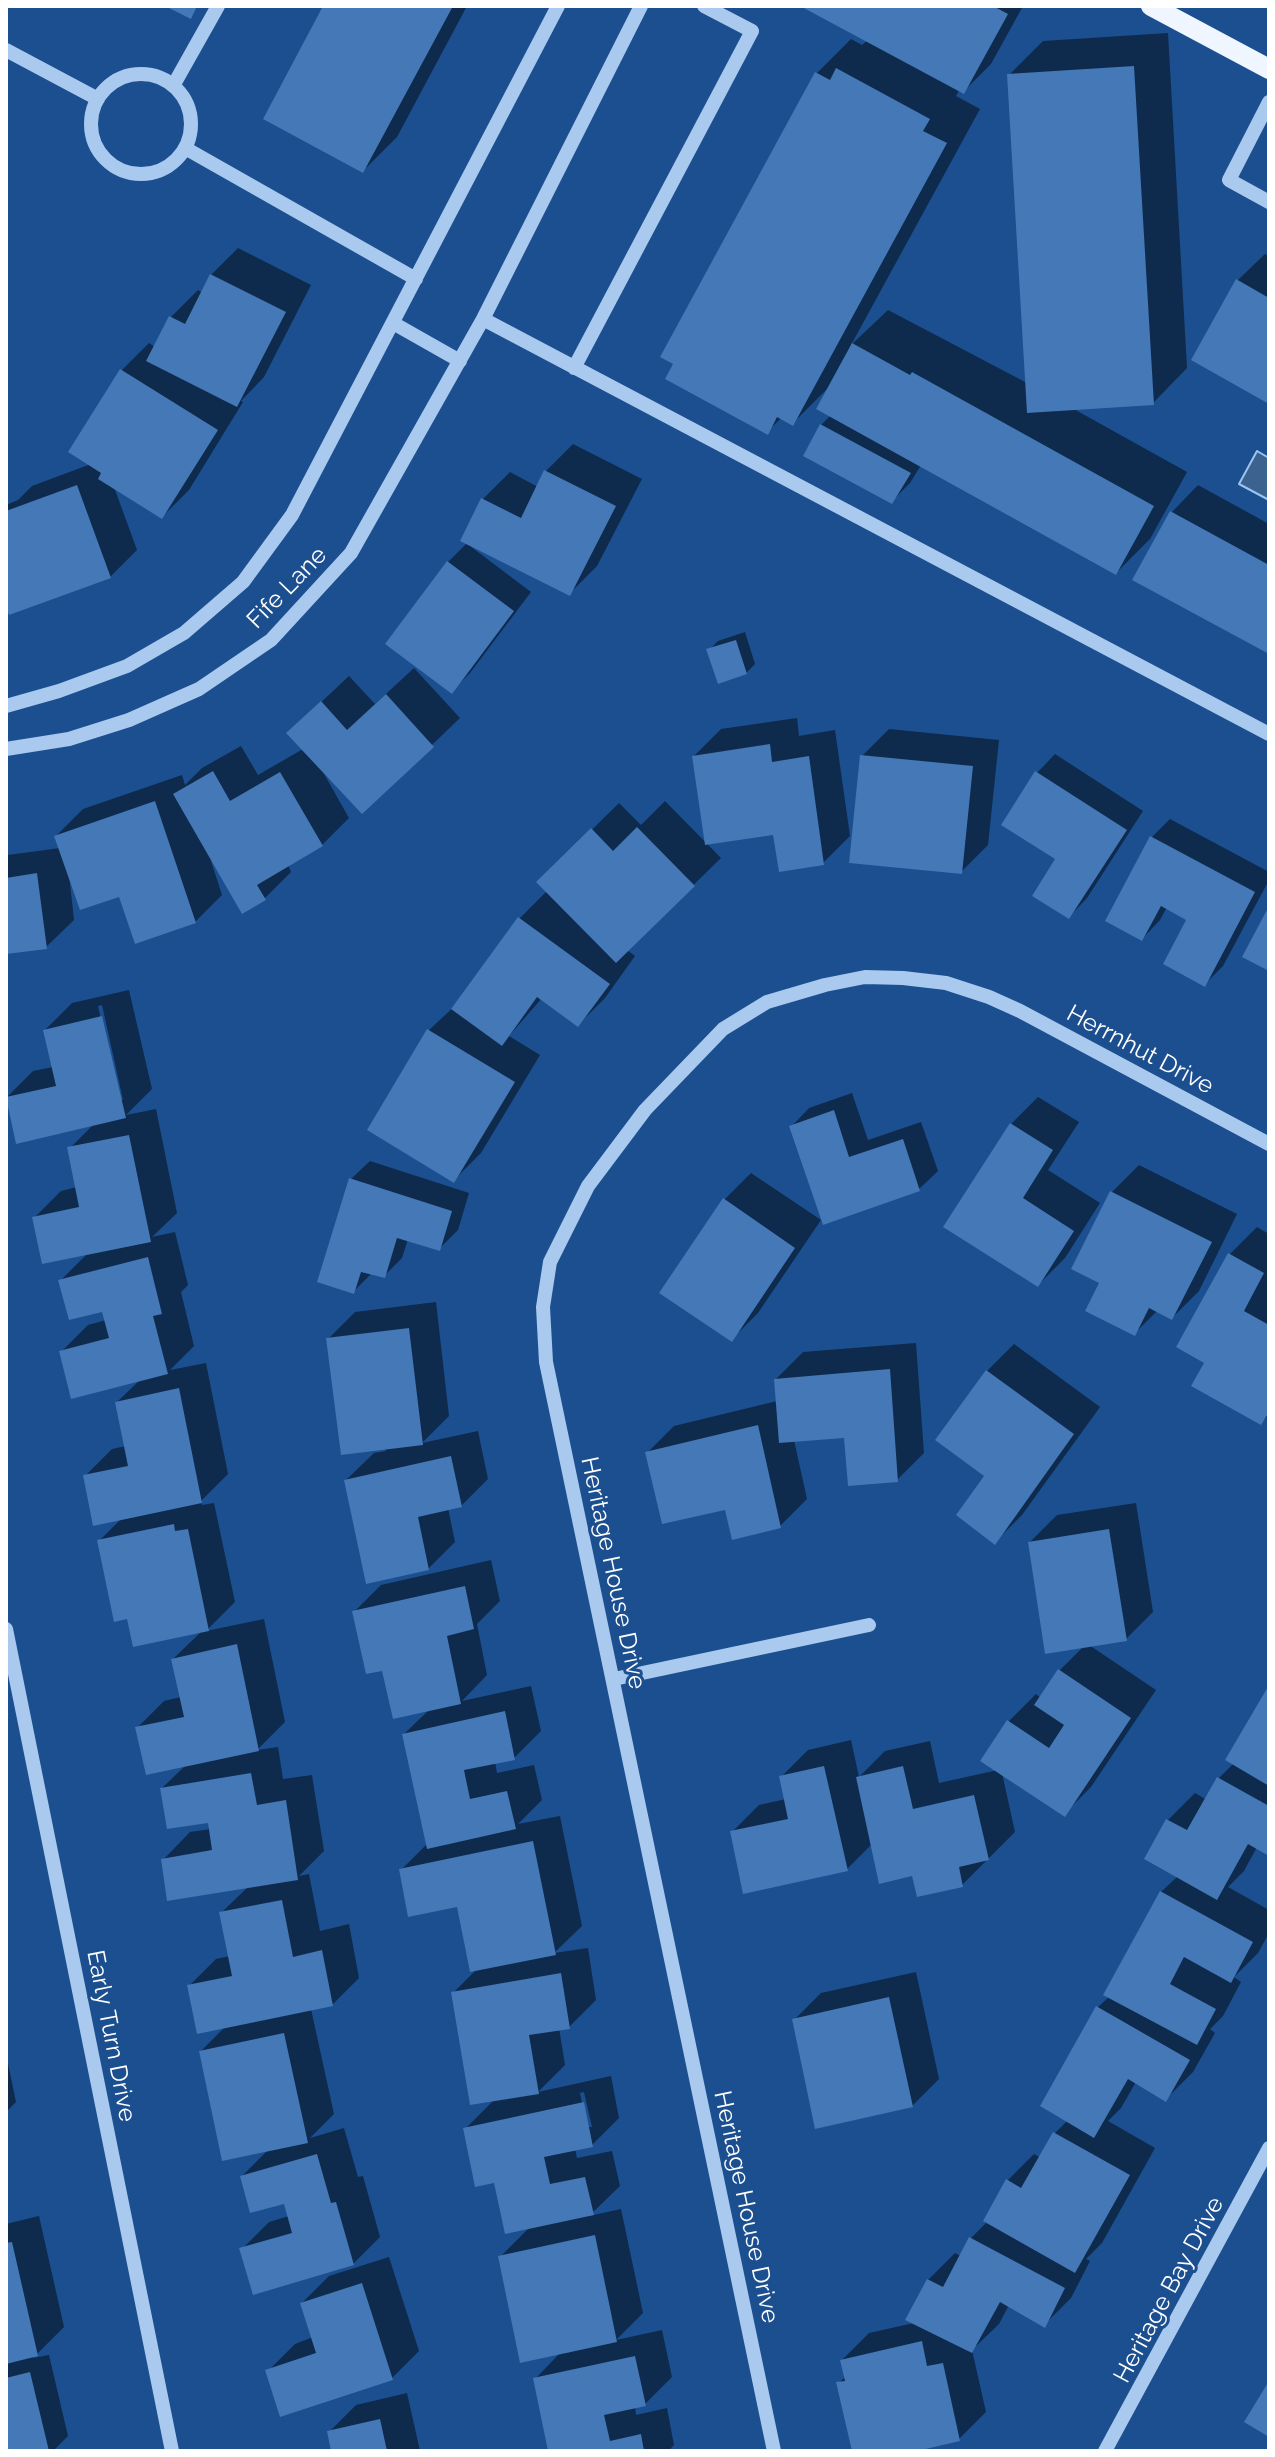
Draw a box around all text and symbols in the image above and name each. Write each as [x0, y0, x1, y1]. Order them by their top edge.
street label: Fife Lane [241, 541, 333, 635]
street label: Herrnhut Drive [1062, 999, 1218, 1101]
street label: Heritage House Drive [574, 1454, 652, 1692]
street label: Early Turn Drive [80, 1948, 142, 2124]
street label: Heritage House Drive [707, 2088, 785, 2326]
street label: Heritage Bay Drive [1108, 2192, 1230, 2388]

